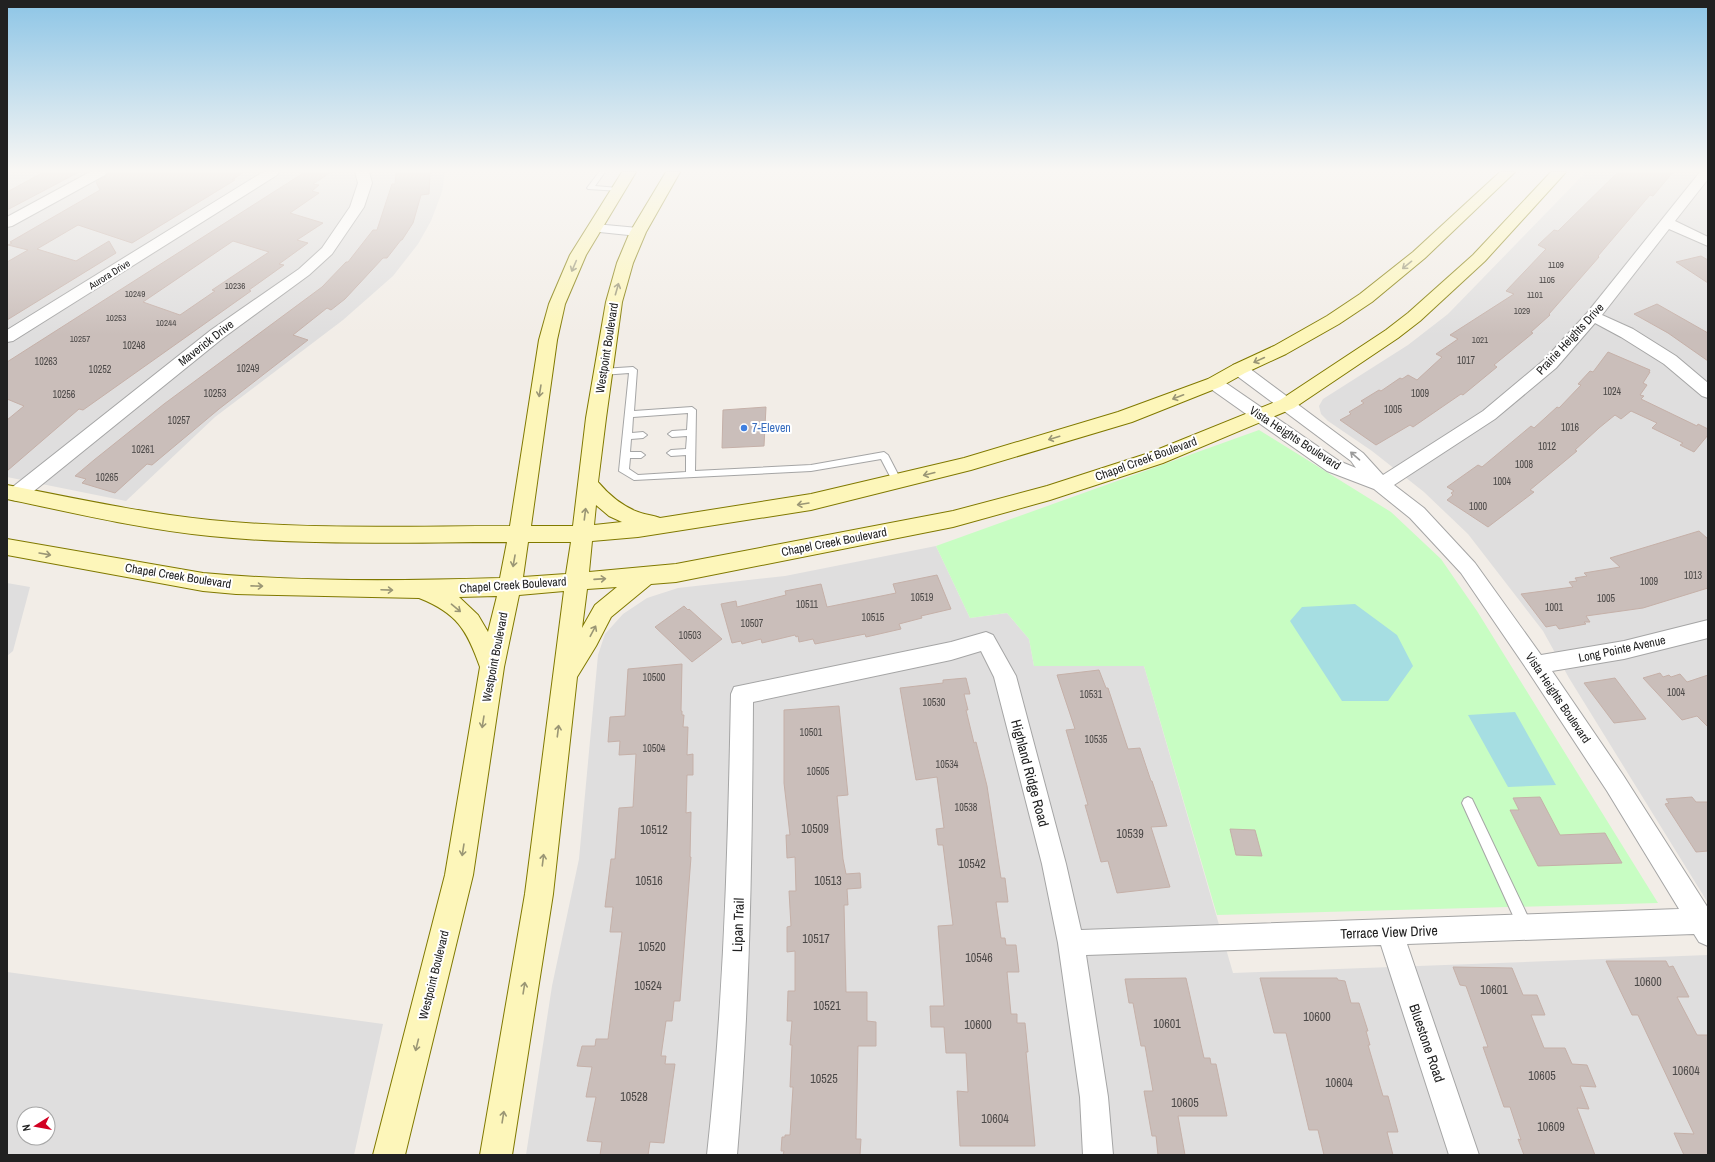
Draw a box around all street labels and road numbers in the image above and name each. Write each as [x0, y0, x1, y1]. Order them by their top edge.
street label: Aurora Drive [85, 256, 133, 293]
street label: Prairie Heights Drive [1533, 300, 1607, 378]
street label: Westpoint Boulevard [592, 302, 622, 394]
street label: Maverick Drive [175, 316, 237, 370]
street label: Vista Heights Boulevard [1246, 402, 1344, 474]
street label: Chapel Creek Boulevard [1093, 433, 1199, 485]
street label: Chapel Creek Boulevard [780, 524, 888, 560]
street label: Chapel Creek Boulevard [124, 560, 232, 592]
street label: Chapel Creek Boulevard [459, 573, 567, 597]
street label: Westpoint Boulevard [478, 611, 512, 703]
street label: Long Pointe Avenue [1577, 632, 1667, 666]
street label: Vista Heights Boulevard [1522, 650, 1594, 746]
street label: Highland Ridge Road [1007, 717, 1053, 829]
street label: Lipan Trail [728, 898, 748, 952]
street label: Terrace View Drive [1340, 921, 1438, 943]
street label: Westpoint Boulevard [415, 929, 453, 1021]
street label: Bluestone Road [1405, 1001, 1449, 1085]

